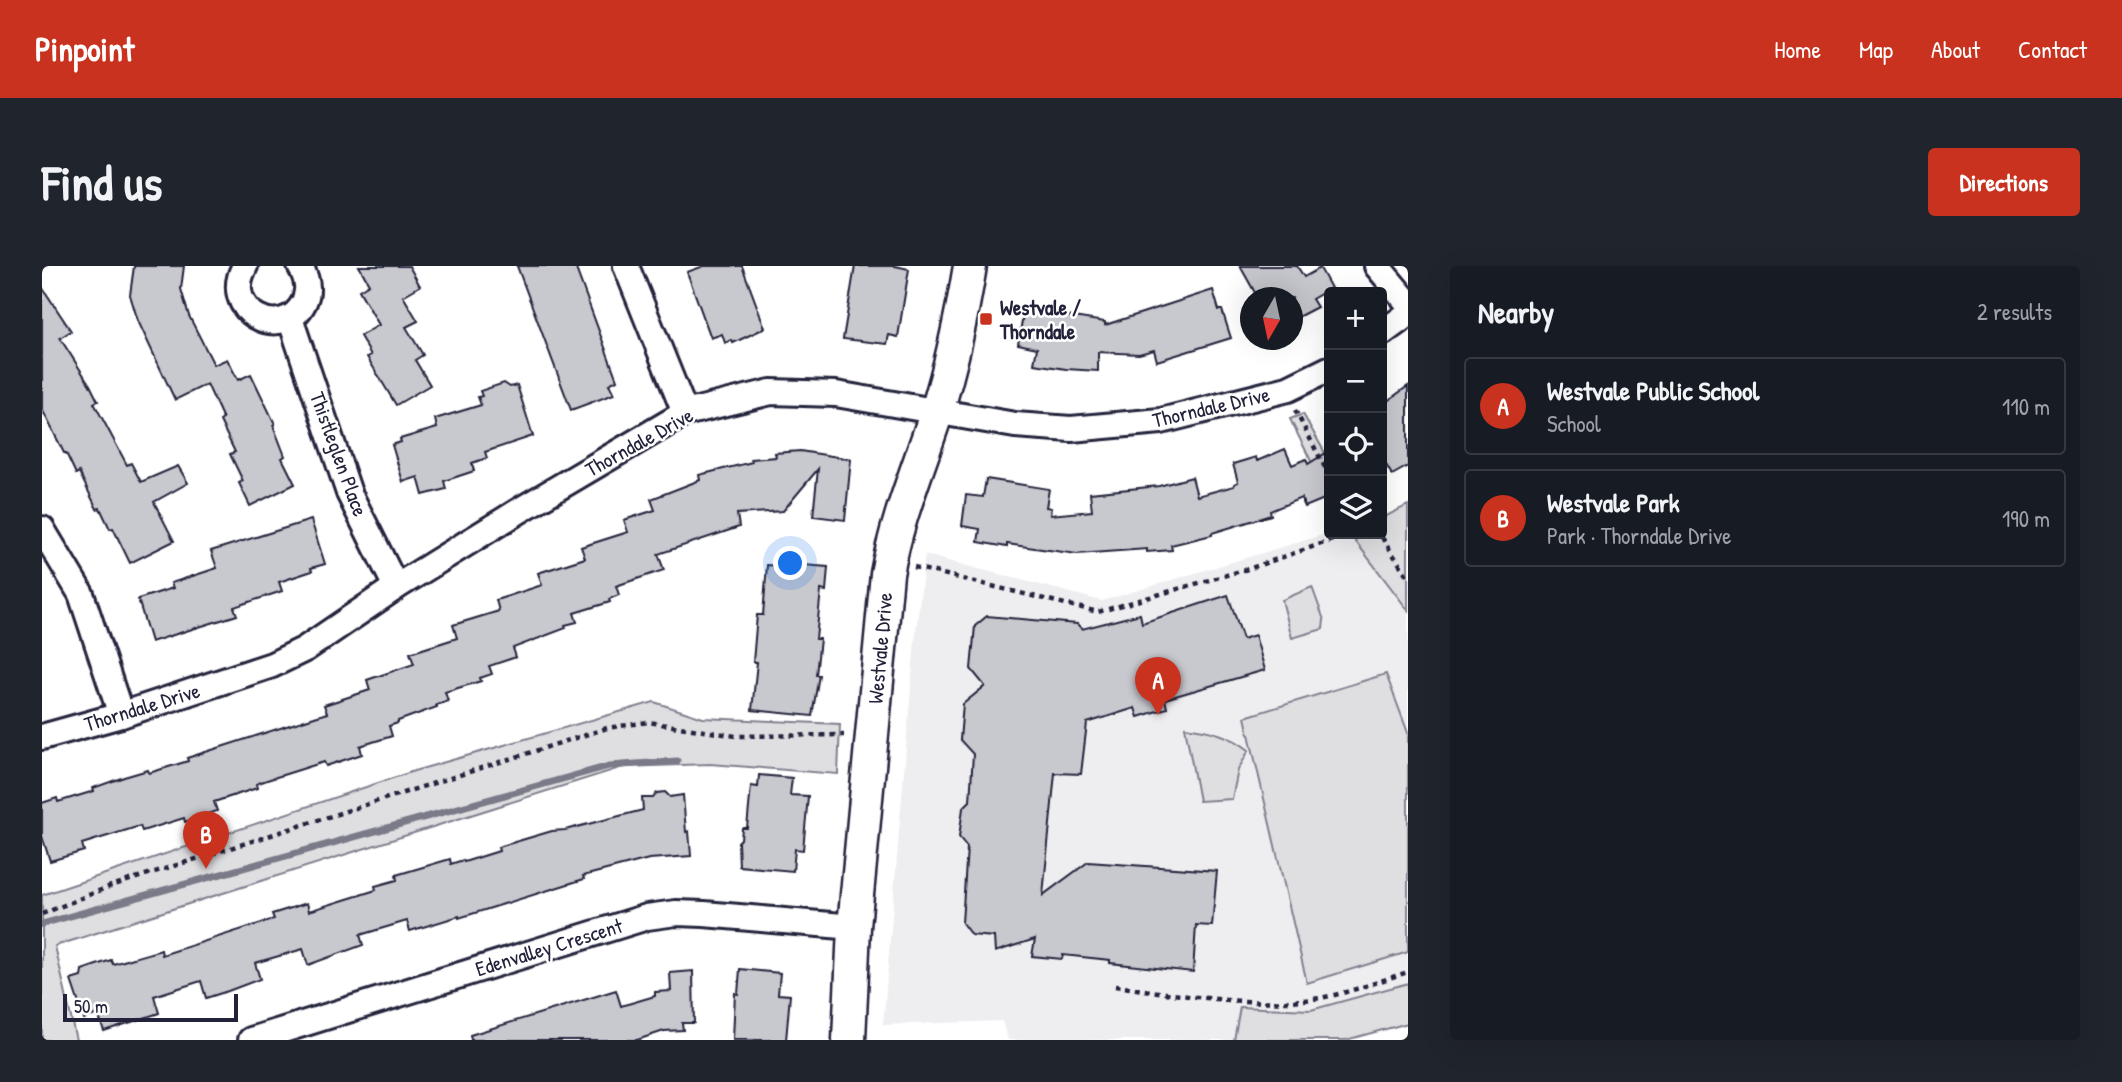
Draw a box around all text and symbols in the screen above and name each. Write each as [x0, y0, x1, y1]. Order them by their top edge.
text: Pinpoint [35, 27, 134, 71]
text: Home [1774, 33, 1821, 65]
text: Map [1859, 33, 1893, 65]
text: About [1931, 33, 1980, 65]
text: Contact [2018, 33, 2087, 65]
button: Directions [1928, 148, 2080, 216]
text: Find us [42, 149, 162, 215]
north arrow [1240, 287, 1303, 350]
map controls [1324, 287, 1387, 539]
button: + [1324, 287, 1387, 350]
text: Nearby [1478, 292, 1554, 332]
place label: Westvale / Thorndale [999, 293, 1081, 346]
text: 2 results [1977, 296, 2052, 327]
marker: Westvale / Thorndale [978, 311, 994, 327]
button: − [1324, 350, 1387, 413]
text: Westvale Public School [1547, 373, 1759, 408]
street label: Thorndale Drive [1150, 379, 1272, 435]
street label: Thistleglen Place [303, 388, 375, 520]
text: A [1497, 391, 1509, 422]
text: 110 m [2002, 391, 2050, 422]
street label: Thorndale Drive [580, 400, 698, 484]
text: School [1547, 408, 1601, 439]
button: locate [1324, 413, 1387, 476]
button: layers [1324, 476, 1387, 539]
text: Westvale Park [1547, 485, 1680, 520]
text: B [1497, 503, 1509, 534]
text: 190 m [2002, 503, 2050, 534]
text: Park · Thorndale Drive [1547, 520, 1731, 551]
your location [773, 546, 807, 580]
street label: Westvale Drive [861, 591, 899, 705]
pin: A [1135, 657, 1181, 715]
street label: Thorndale Drive [81, 676, 203, 738]
pin: B [183, 811, 229, 869]
street label: Edenvalley Crescent [472, 911, 627, 983]
scale bar [63, 991, 238, 1023]
text: 50 m [74, 993, 108, 1019]

